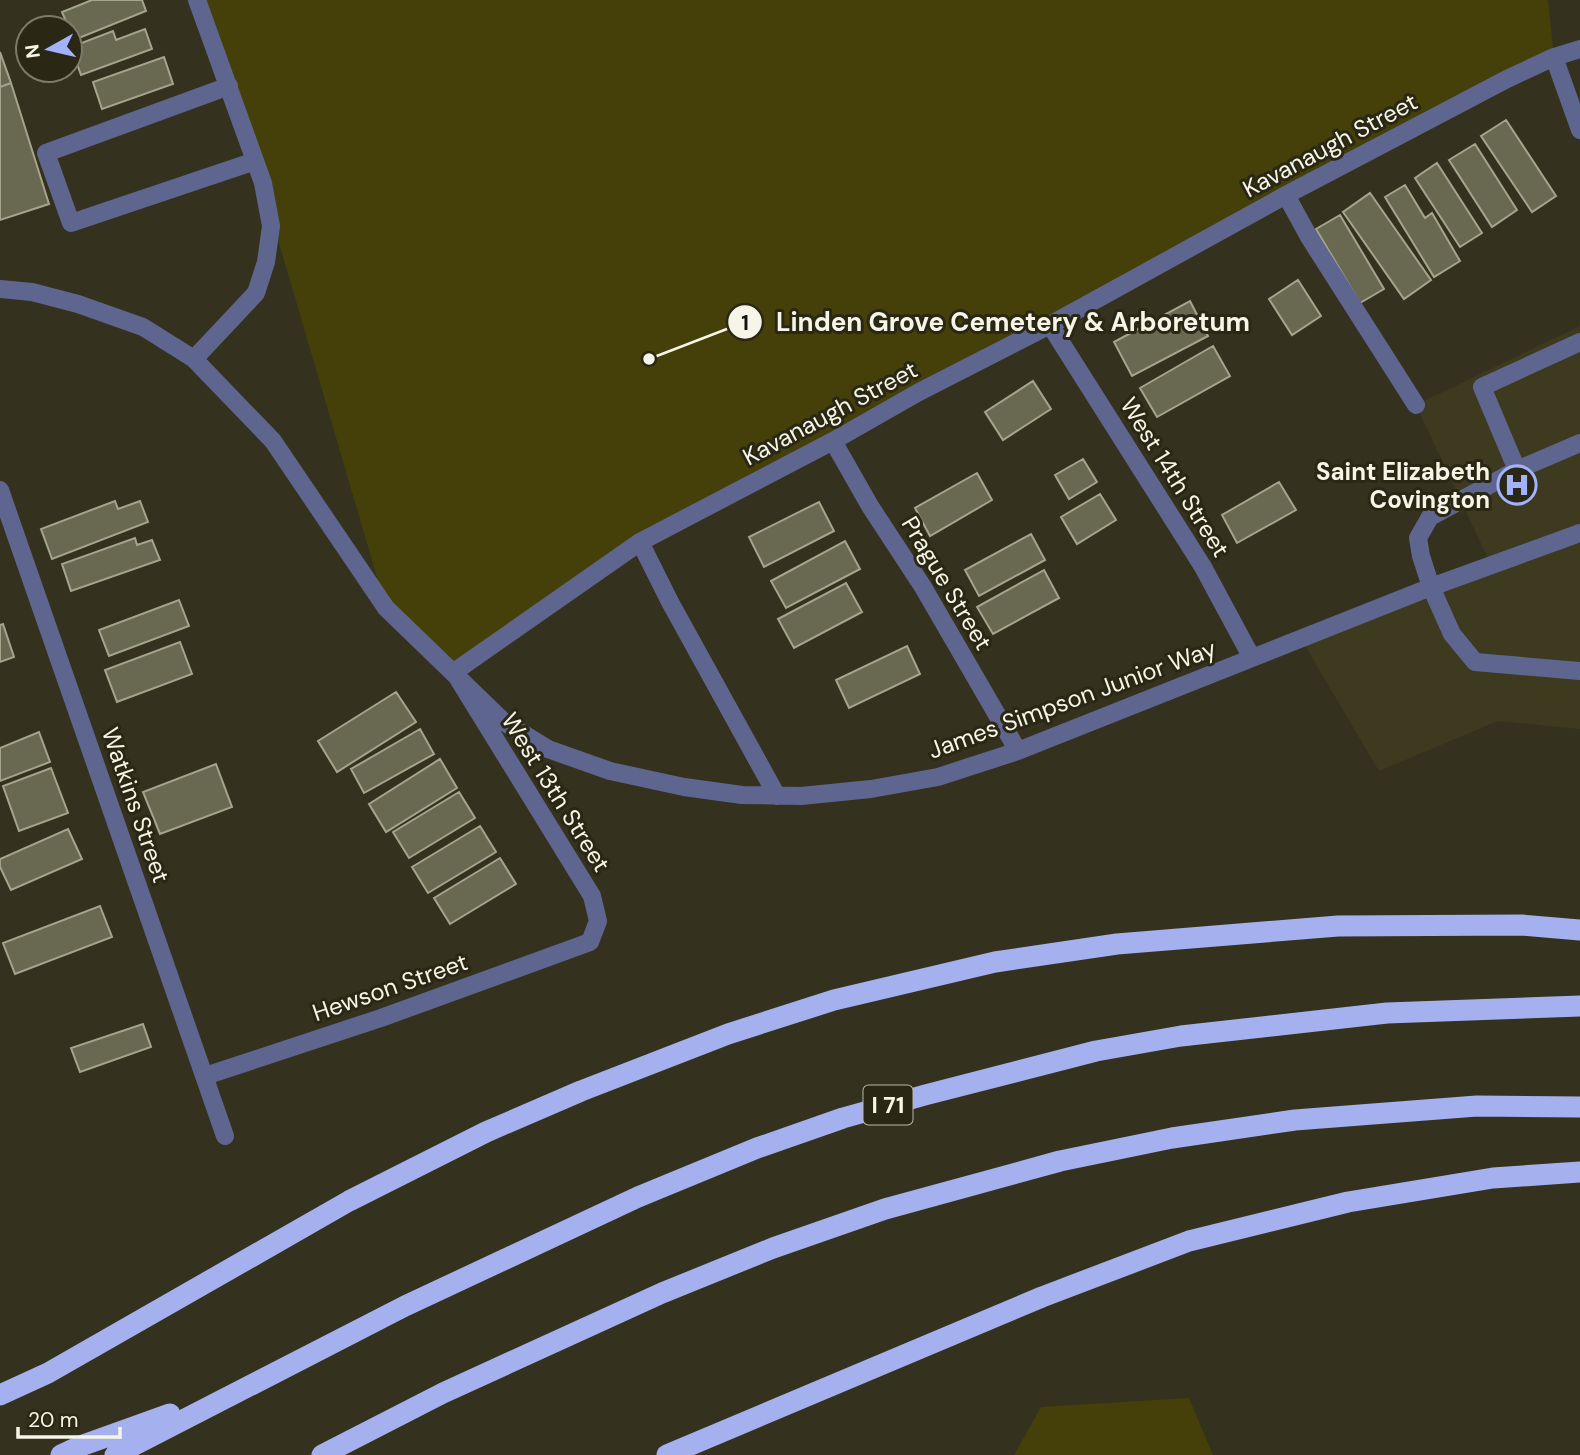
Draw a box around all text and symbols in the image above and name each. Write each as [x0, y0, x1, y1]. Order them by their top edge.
north arrow [14, 14, 84, 84]
text: N [19, 43, 46, 60]
street label: Kavanaugh Street [1237, 86, 1423, 204]
callout: Linden Grove Cemetery & Arboretum [727, 299, 1264, 346]
text: Linden Grove Cemetery & Arboretum [776, 305, 1250, 339]
text: 1 [741, 309, 749, 337]
street label: Kavanaugh Street [737, 354, 923, 472]
street label: West 14th Street [1113, 391, 1237, 563]
place label: Saint Elizabeth Covington [1316, 456, 1490, 515]
hospital icon: Saint Elizabeth Covington [1496, 464, 1538, 506]
street label: Prague Street [895, 510, 999, 656]
street label: James Simpson Junior Way [924, 632, 1220, 766]
street label: West 13th Street [495, 707, 617, 877]
street label: Watkins Street [95, 723, 177, 887]
street label: Hewson Street [308, 946, 472, 1028]
road number: I 71 [864, 1086, 912, 1124]
scale bar [18, 1396, 119, 1440]
text: 20 m [28, 1406, 79, 1434]

